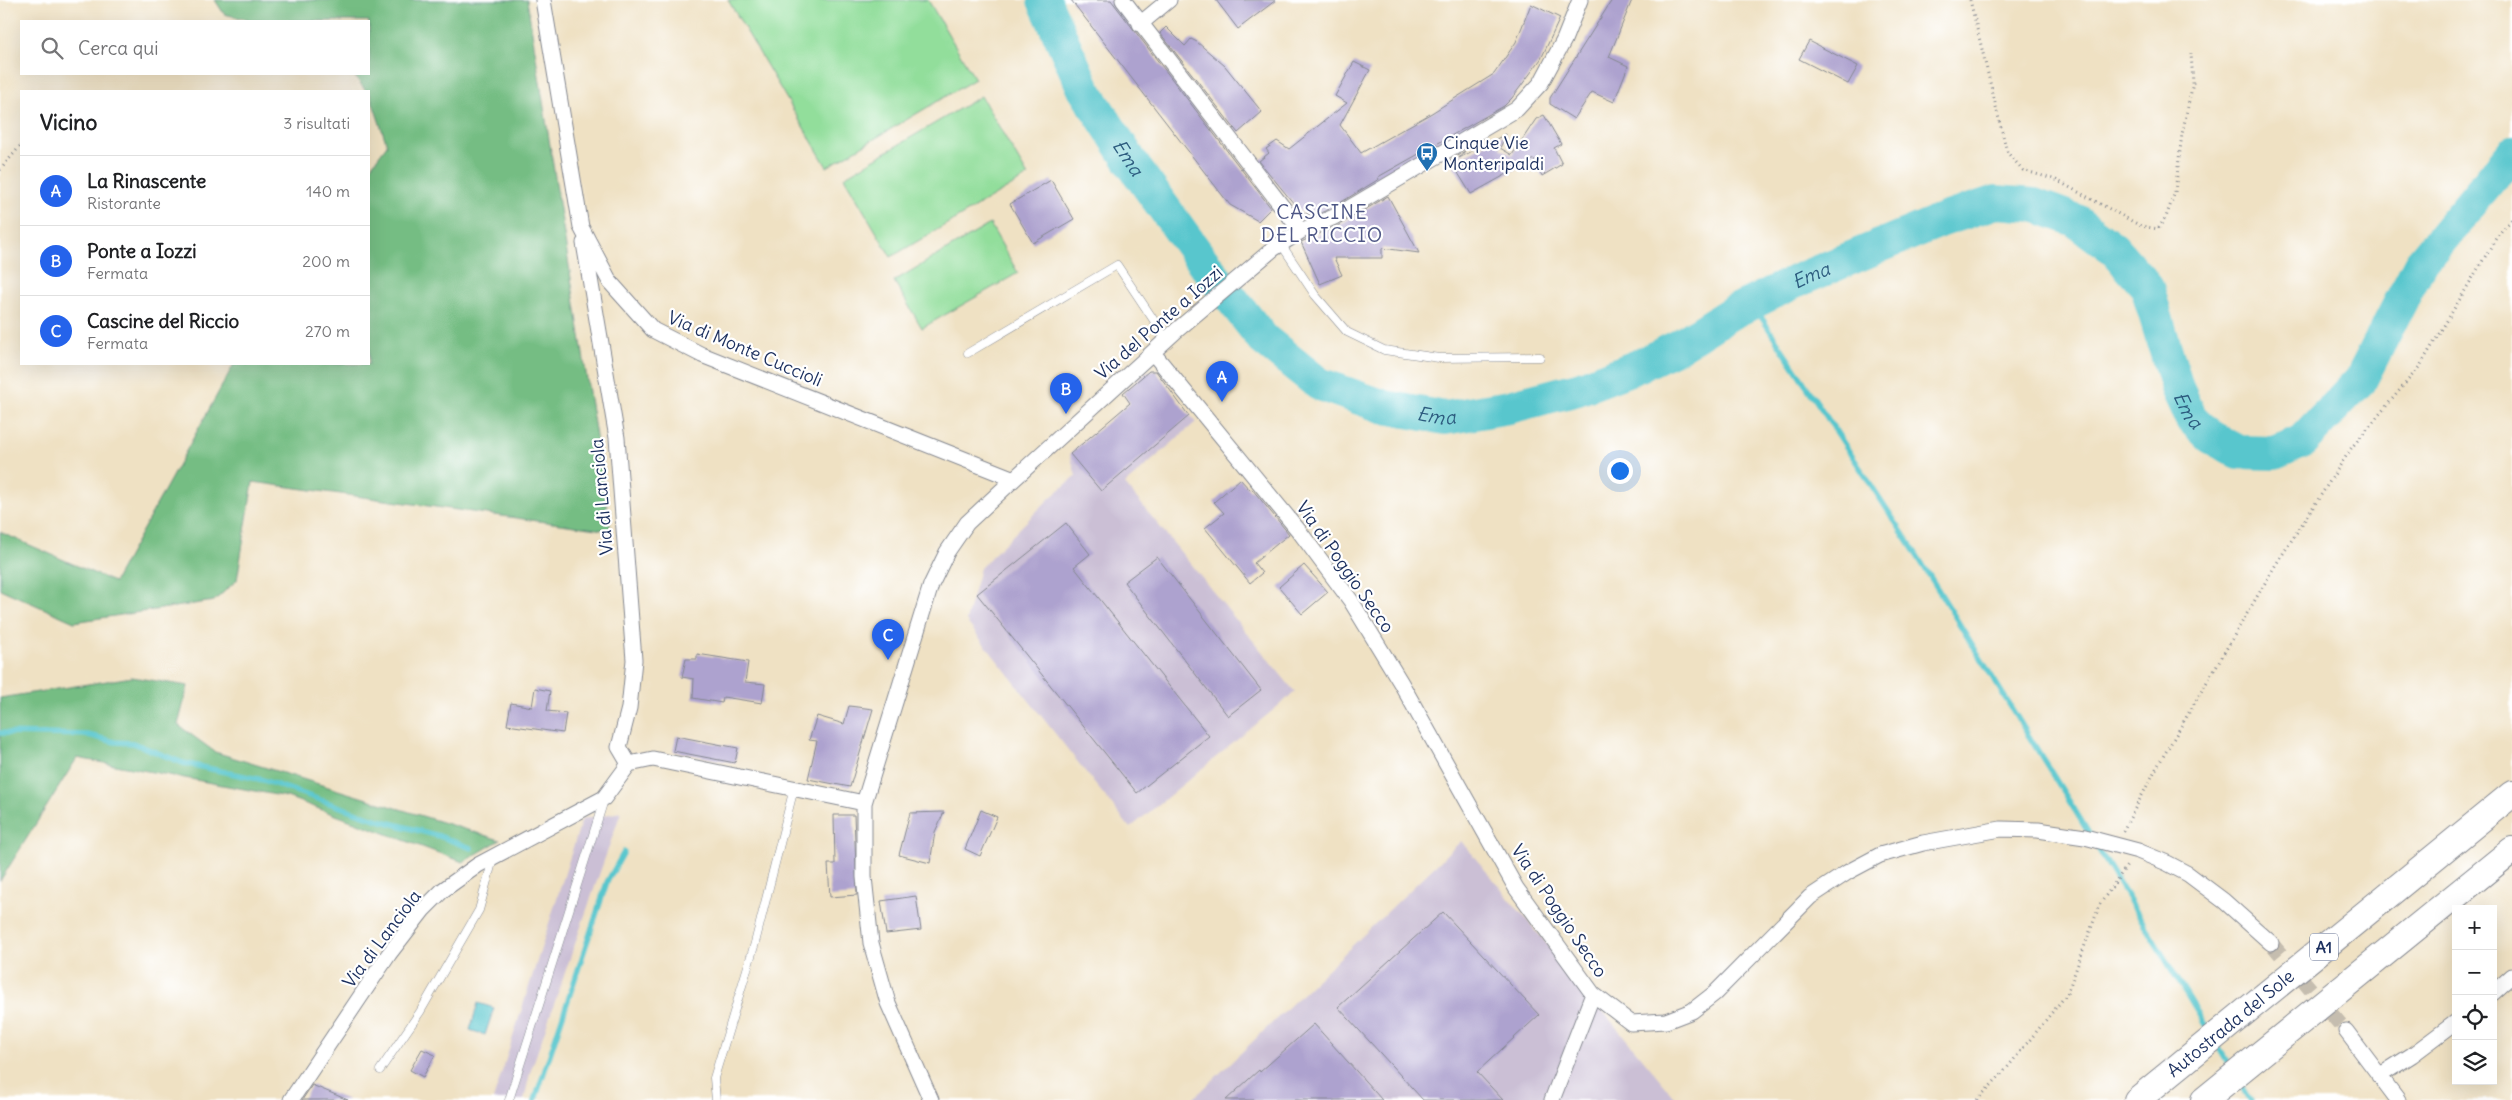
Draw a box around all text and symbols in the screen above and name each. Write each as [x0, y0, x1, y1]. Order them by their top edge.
search box [20, 20, 370, 75]
icon: search [38, 34, 66, 62]
text: Cerca qui [78, 36, 159, 60]
text: Vicino [40, 109, 97, 136]
text: 3 risultati [283, 113, 350, 133]
place label: Cinque Vie Monteripaldi [1443, 131, 1544, 175]
water label: Ema [1108, 135, 1149, 181]
bus stop icon: Cinque Vie Monteripaldi [1415, 141, 1439, 172]
text: La Rinascente [87, 169, 206, 193]
text: A [51, 181, 61, 201]
text: 140 m [306, 181, 350, 201]
text: Ristorante [87, 193, 161, 213]
district label: CASCINE DEL RICCIO [1261, 199, 1383, 247]
text: Ponte a Iozzi [87, 239, 197, 263]
text: B [51, 251, 61, 271]
text: 200 m [302, 251, 350, 271]
water label: Ema [1788, 256, 1834, 294]
street label: Via del Ponte a Iozzi [1090, 261, 1227, 385]
text: Fermata [87, 263, 148, 283]
street label: Via di Monte Cuccioli [664, 306, 826, 392]
text: Cascine del Riccio [87, 309, 239, 333]
text: C [51, 321, 61, 341]
text: 270 m [305, 321, 350, 341]
text: Fermata [87, 333, 148, 353]
pin: A [1206, 361, 1238, 402]
pin: B [1050, 373, 1082, 414]
water label: Ema [2168, 388, 2208, 435]
water label: Ema [1415, 401, 1458, 430]
street label: Via di Lanciola [585, 438, 618, 556]
your location [1607, 458, 1633, 484]
street label: Via di Poggio Secco [1291, 496, 1399, 637]
pin: C [872, 619, 904, 660]
street label: Via di Poggio Secco [1506, 840, 1612, 982]
street label: Via di Lanciola [337, 885, 426, 992]
map controls [2452, 905, 2497, 1085]
button: + [2452, 905, 2497, 950]
road number: A1 [2310, 934, 2338, 960]
button: − [2452, 950, 2497, 995]
street label: Autostrada del Sole [2162, 964, 2299, 1082]
button: locate [2452, 995, 2497, 1040]
button: layers [2452, 1040, 2497, 1085]

